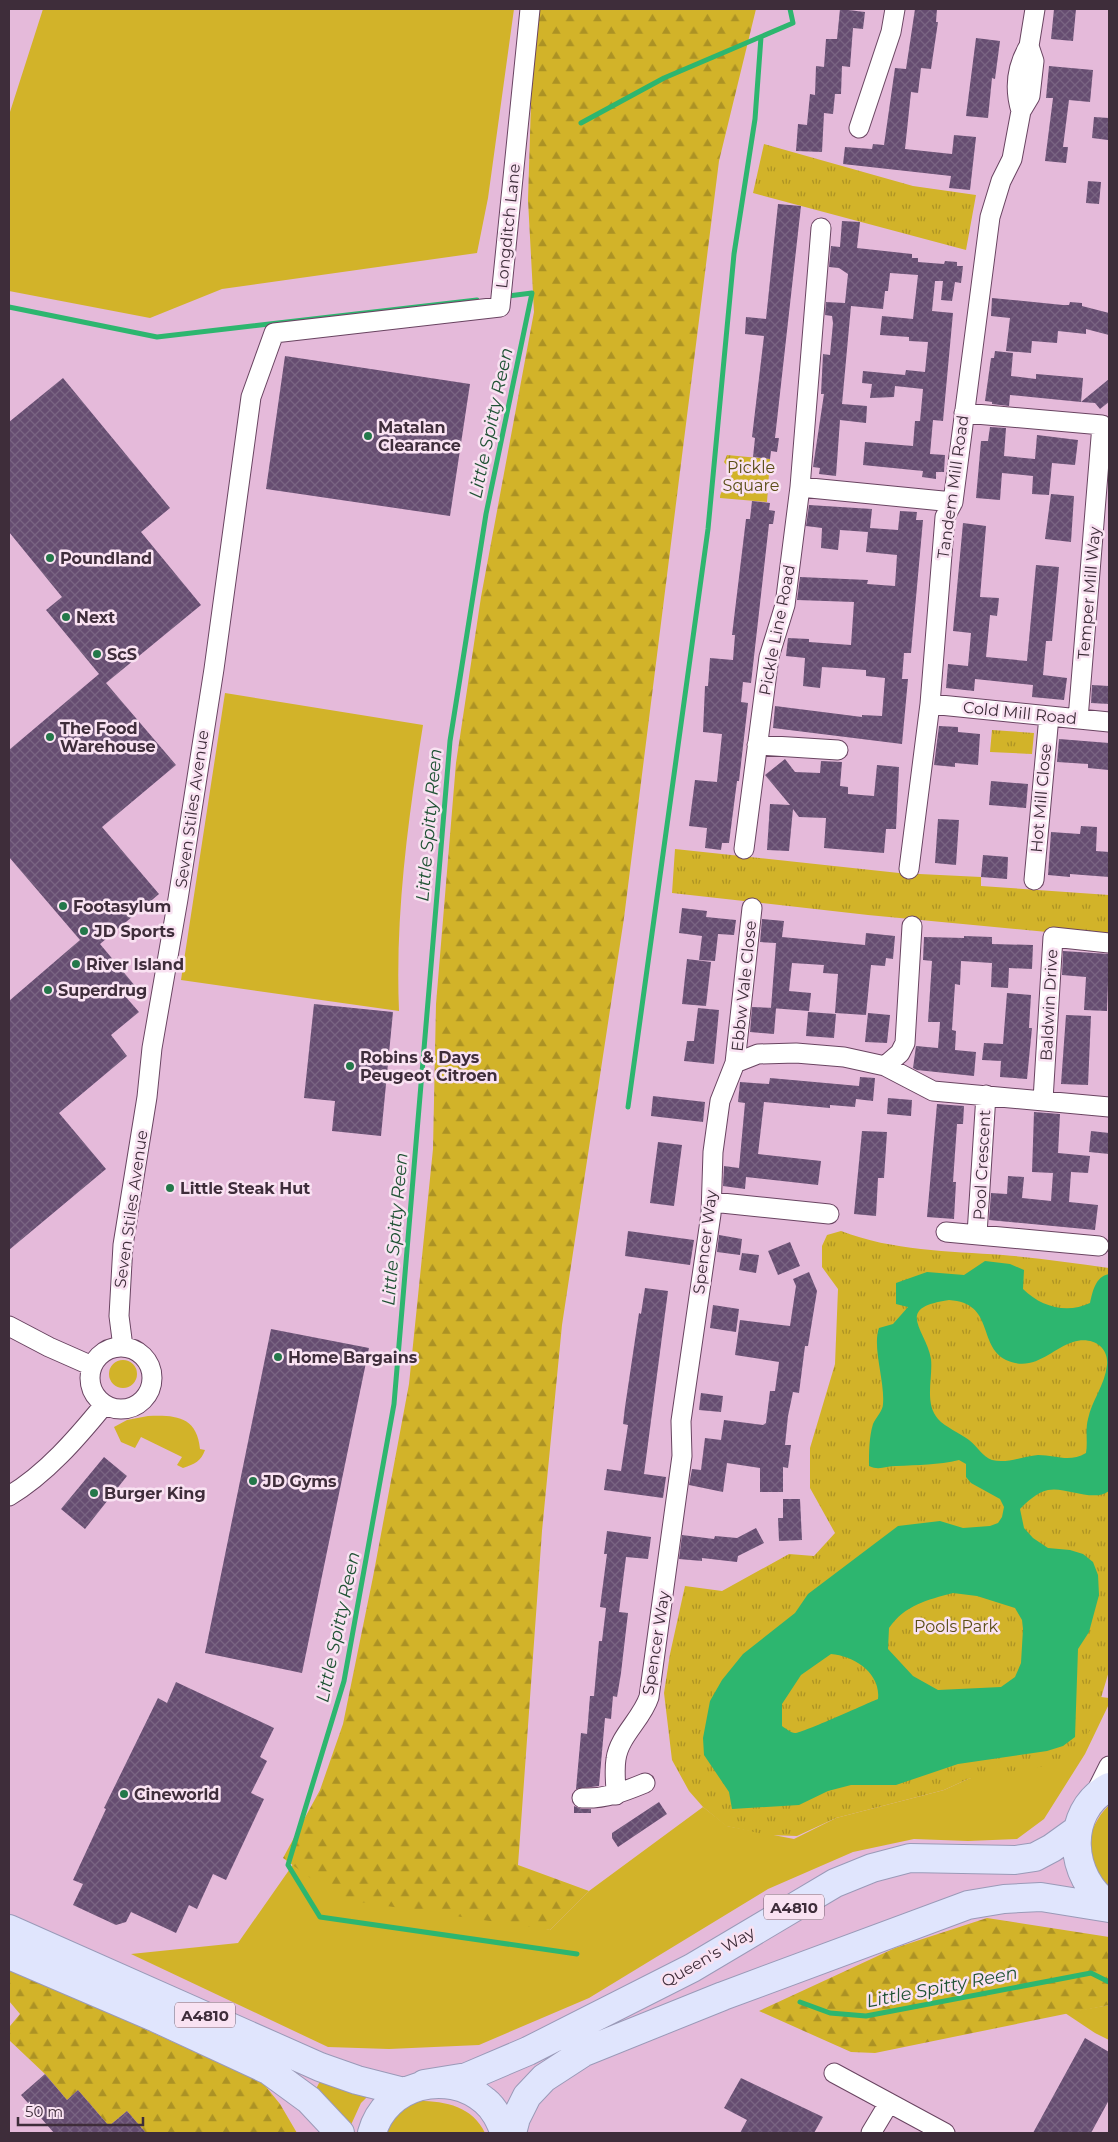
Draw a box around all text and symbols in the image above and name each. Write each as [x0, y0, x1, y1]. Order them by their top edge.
street label: Longditch Lane [492, 163, 524, 289]
water label: Little Spitty Reen [464, 346, 518, 500]
street label: Tandem Mill Road [934, 414, 972, 560]
place label: Matalan Clearance [378, 418, 461, 455]
marker: Matalan Clearance [362, 430, 374, 442]
park label: Pickle Square [723, 458, 779, 495]
street label: Temper Mill Way [1074, 526, 1104, 660]
place label: Poundland [60, 549, 152, 568]
marker: Poundland [44, 552, 56, 564]
street label: Pickle Line Road [755, 563, 799, 697]
place label: Next [76, 608, 115, 627]
marker: Next [60, 611, 72, 623]
place label: ScS [107, 645, 137, 664]
marker: ScS [91, 648, 103, 660]
street label: Cold Mill Road [962, 698, 1078, 728]
place label: The Food Warehouse [60, 719, 156, 756]
street label: Seven Stiles Avenue [171, 729, 213, 889]
marker: The Food Warehouse [44, 731, 56, 743]
street label: Hot Mill Close [1027, 743, 1055, 853]
water label: Little Spitty Reen [411, 748, 447, 902]
place label: Footasylum [73, 897, 171, 916]
marker: Footasylum [57, 900, 69, 912]
street label: Ebbw Vale Close [728, 920, 760, 1052]
place label: JD Sports [93, 922, 175, 941]
marker: JD Sports [78, 925, 90, 937]
street label: Baldwin Drive [1037, 949, 1061, 1061]
place label: River Island [86, 955, 184, 974]
marker: River Island [70, 958, 82, 970]
place label: Superdrug [58, 981, 147, 1000]
marker: Superdrug [42, 984, 54, 996]
place label: Robins & Days Peugeot Citroen [360, 1048, 498, 1085]
marker: Robins & Days Peugeot Citroen [344, 1060, 356, 1072]
street label: Pool Crescent [970, 1109, 994, 1221]
street label: Seven Stiles Avenue [110, 1129, 152, 1289]
water label: Little Spitty Reen [377, 1152, 413, 1306]
place label: Little Steak Hut [180, 1179, 310, 1198]
marker: Little Steak Hut [164, 1182, 176, 1194]
street label: Spencer Way [689, 1188, 721, 1295]
place label: Home Bargains [288, 1348, 418, 1367]
marker: Home Bargains [272, 1351, 284, 1363]
place label: JD Gyms [262, 1472, 337, 1491]
marker: JD Gyms [247, 1475, 259, 1487]
place label: Burger King [104, 1484, 206, 1503]
marker: Burger King [88, 1487, 100, 1499]
water label: Little Spitty Reen [311, 1550, 365, 1704]
street label: Spencer Way [638, 1589, 674, 1696]
park label: Pools Park [914, 1617, 999, 1636]
place label: Cineworld [134, 1785, 219, 1804]
marker: Cineworld [118, 1788, 130, 1800]
road number: A4810 [764, 1894, 824, 1920]
street label: Queen's Way [658, 1923, 758, 1991]
water label: Little Spitty Reen [865, 1962, 1019, 2012]
road number: A4810 [175, 2002, 235, 2028]
scale bar [18, 2094, 142, 2126]
text: 50 m [25, 2102, 63, 2121]

